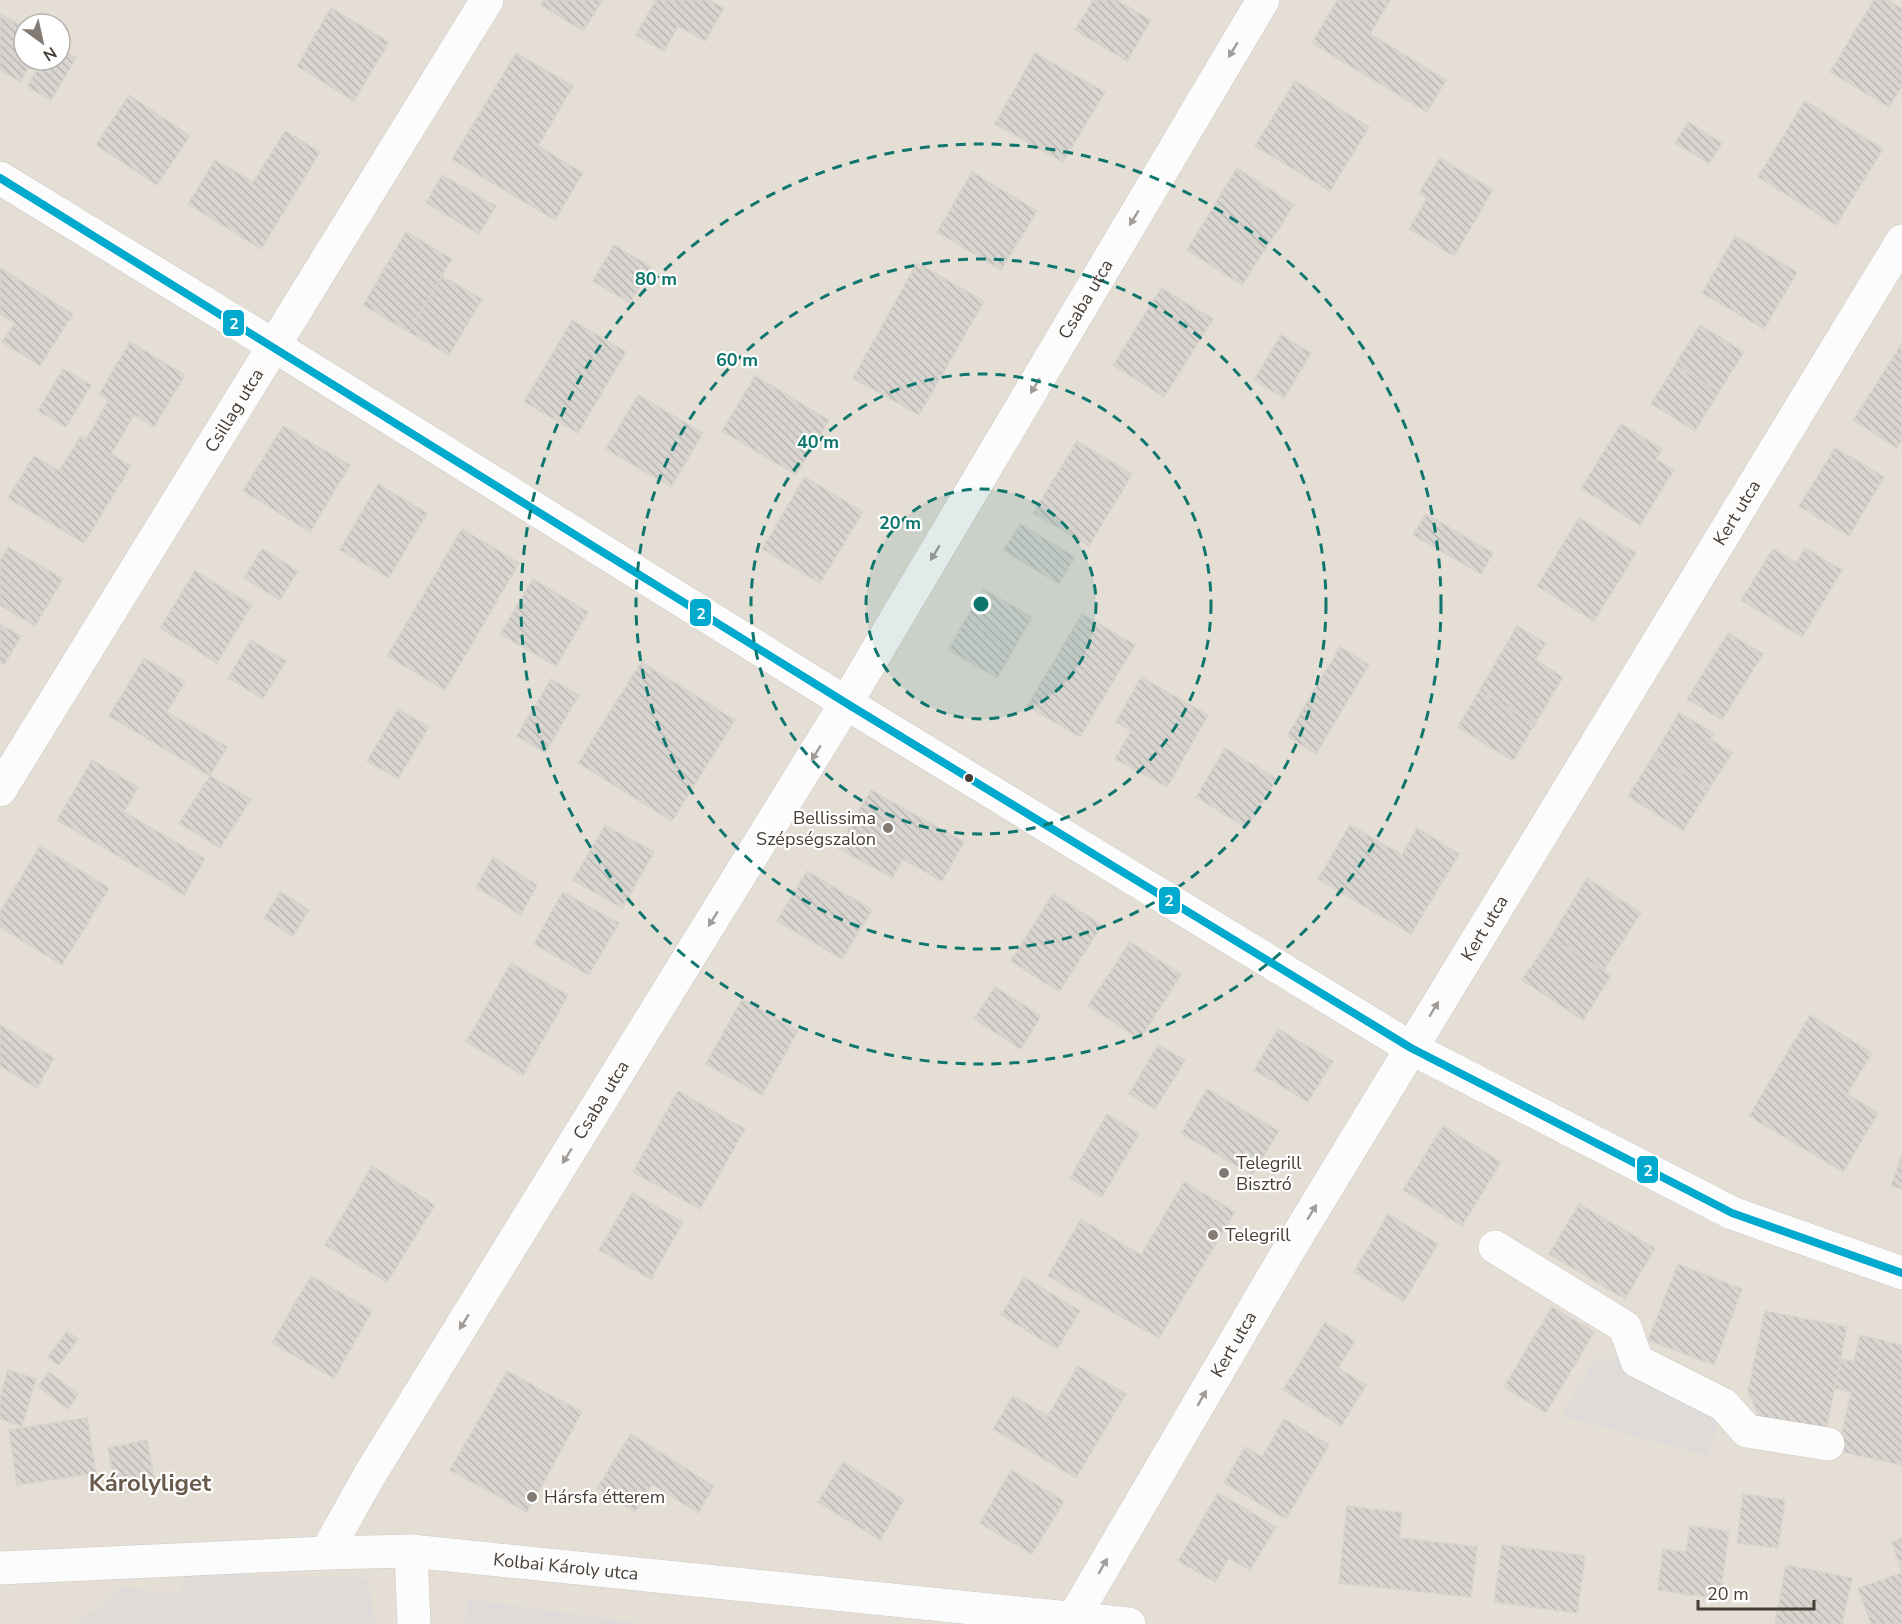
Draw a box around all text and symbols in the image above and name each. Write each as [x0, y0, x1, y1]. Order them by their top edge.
north arrow [12, 12, 72, 72]
text: N [39, 41, 61, 66]
one-way arrow [1228, 42, 1239, 58]
one-way arrow [1129, 210, 1139, 227]
street label: Csaba utca [1052, 255, 1119, 344]
text: 80 m [635, 267, 677, 291]
line badge: 2 [222, 309, 245, 337]
text: 2 [229, 313, 239, 335]
text: 60 m [716, 348, 758, 372]
street label: Csillag utca [199, 364, 269, 457]
one-way arrow [1029, 378, 1040, 394]
text: 40 m [797, 430, 839, 454]
street label: Kert utca [1708, 475, 1766, 550]
text: 20 m [879, 511, 921, 535]
one-way arrow [930, 545, 940, 562]
centre of rings [971, 594, 991, 614]
line badge: 2 [689, 598, 712, 627]
text: 2 [696, 603, 706, 625]
one-way arrow [810, 745, 821, 761]
unlabelled marker [963, 772, 975, 784]
place label: Bellissima Szépségszalon [756, 806, 876, 851]
marker: Bellissima Szépségszalon [881, 821, 895, 835]
line badge: 2 [1158, 886, 1181, 915]
text: 2 [1164, 890, 1174, 912]
street label: Kert utca [1455, 891, 1514, 965]
one-way arrow [708, 911, 719, 927]
one-way arrow [1429, 1001, 1440, 1017]
street label: Csaba utca [567, 1056, 635, 1144]
one-way arrow [561, 1148, 572, 1164]
place label: Telegrill Bisztró [1236, 1151, 1302, 1196]
line badge: 2 [1636, 1155, 1659, 1184]
text: 2 [1643, 1160, 1653, 1182]
marker: Telegrill Bisztró [1217, 1166, 1231, 1180]
one-way arrow [1306, 1204, 1317, 1220]
place label: Telegrill [1225, 1223, 1291, 1247]
marker: Telegrill [1206, 1228, 1220, 1242]
street label: Kert utca [1205, 1307, 1262, 1382]
one-way arrow [459, 1314, 470, 1330]
one-way arrow [1197, 1389, 1207, 1406]
district label: Károlyliget [89, 1467, 212, 1499]
place label: Hársfa étterem [544, 1485, 665, 1509]
marker: Hársfa étterem [525, 1490, 539, 1504]
street label: Kolbai Károly utca [492, 1547, 639, 1586]
one-way arrow [1098, 1558, 1109, 1574]
scale bar [1698, 1573, 1814, 1611]
text: 20 m [1707, 1582, 1749, 1606]

